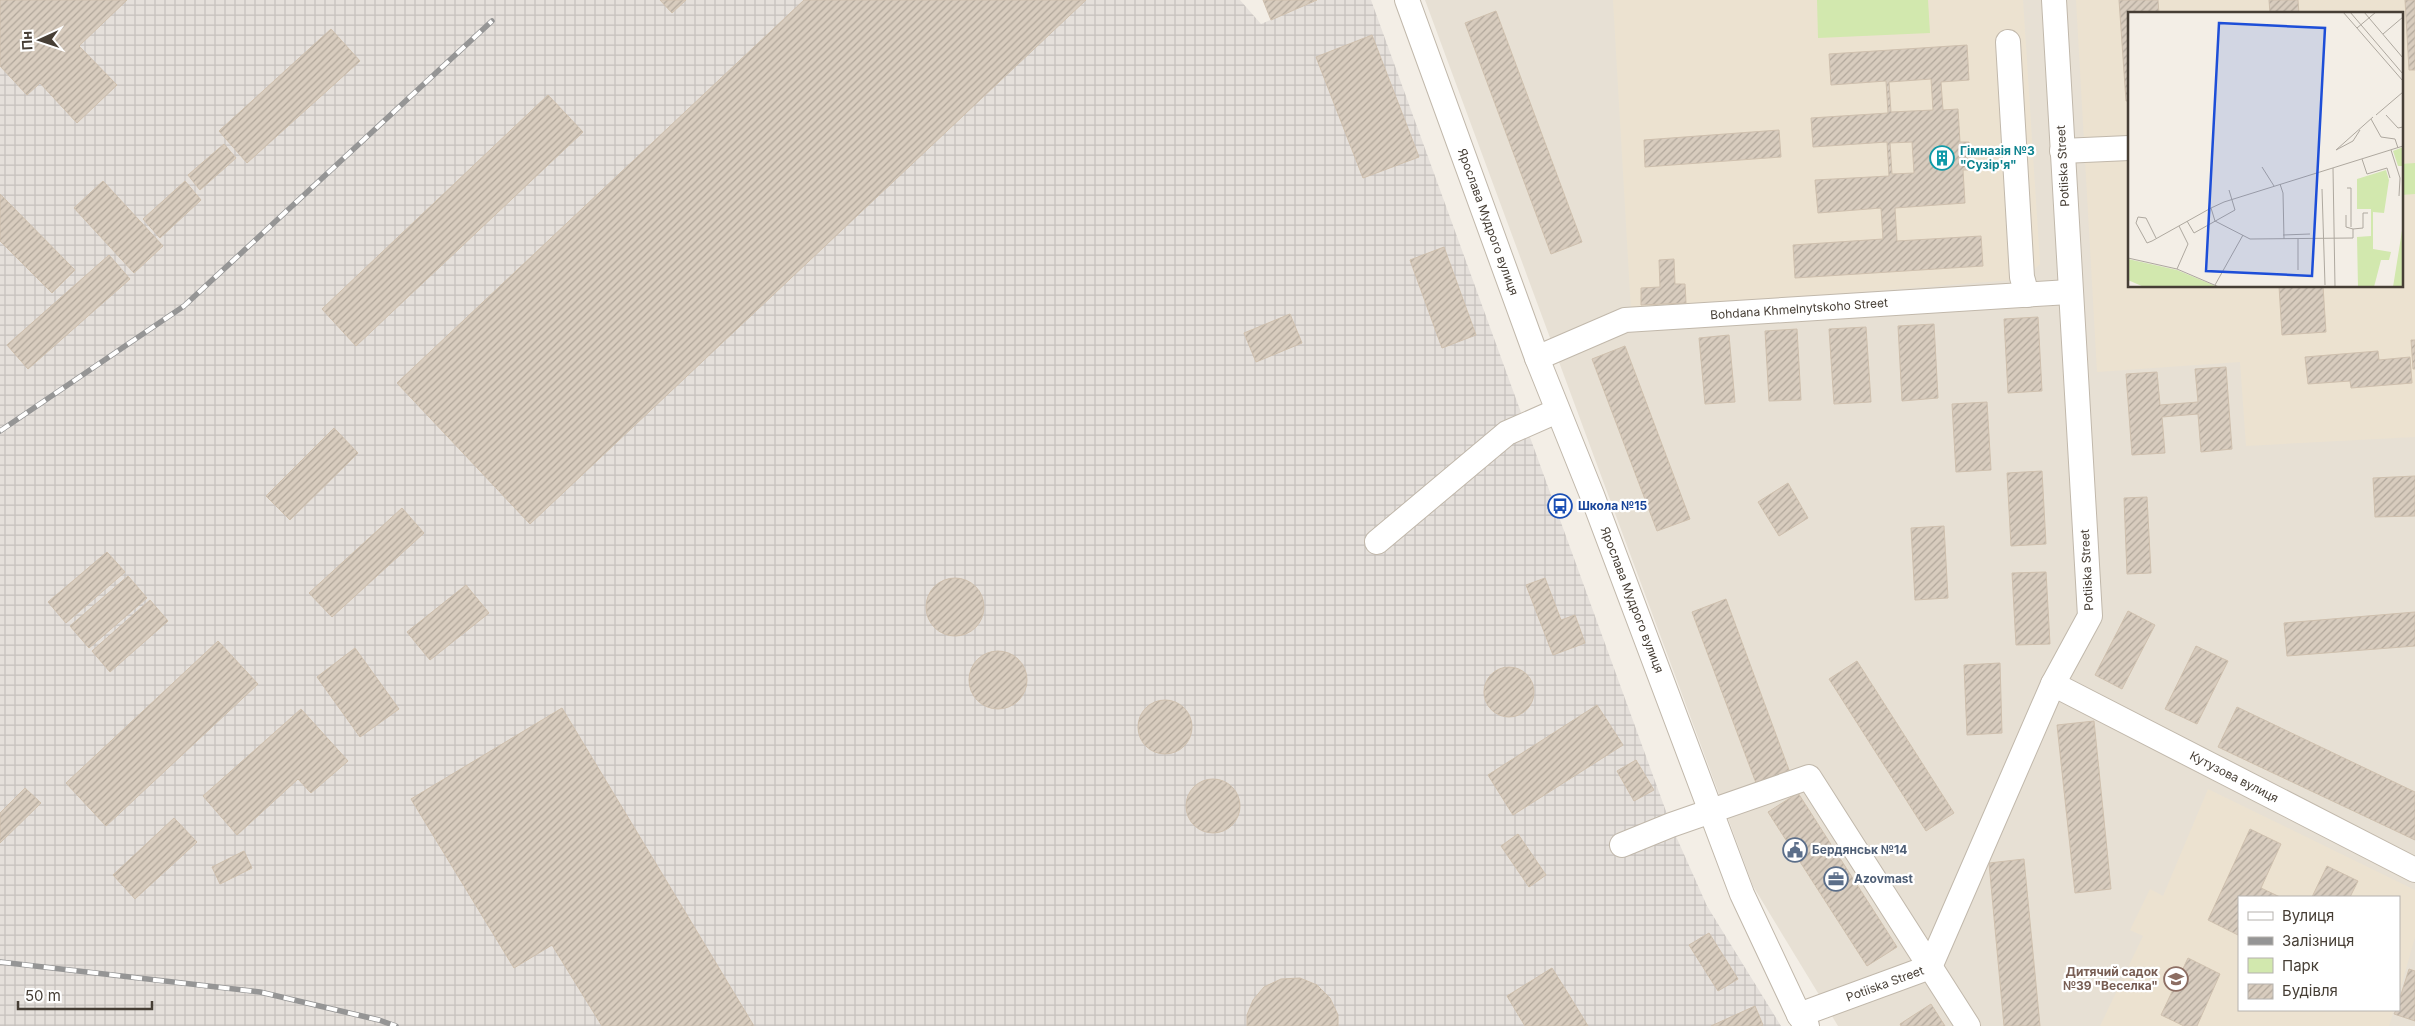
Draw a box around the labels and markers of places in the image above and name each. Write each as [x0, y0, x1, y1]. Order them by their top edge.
place label: Гімназія №3 "Сузір'я" [1960, 143, 2035, 172]
building icon: Гімназія №3 "Сузір'я" [1929, 145, 1955, 171]
bus stop icon: Школа №15 [1547, 493, 1573, 519]
place label: Школа №15 [1578, 498, 1647, 513]
public building icon: Бердянськ №14 [1782, 837, 1808, 863]
place label: Бердянськ №14 [1812, 842, 1907, 857]
office icon: Azovmast [1823, 866, 1849, 892]
place label: Azovmast [1854, 871, 1914, 886]
place label: Дитячий садок №39 "Веселка" [2063, 964, 2158, 993]
school or university icon: Дитячий садок №39 "Веселка" [2163, 966, 2189, 992]

